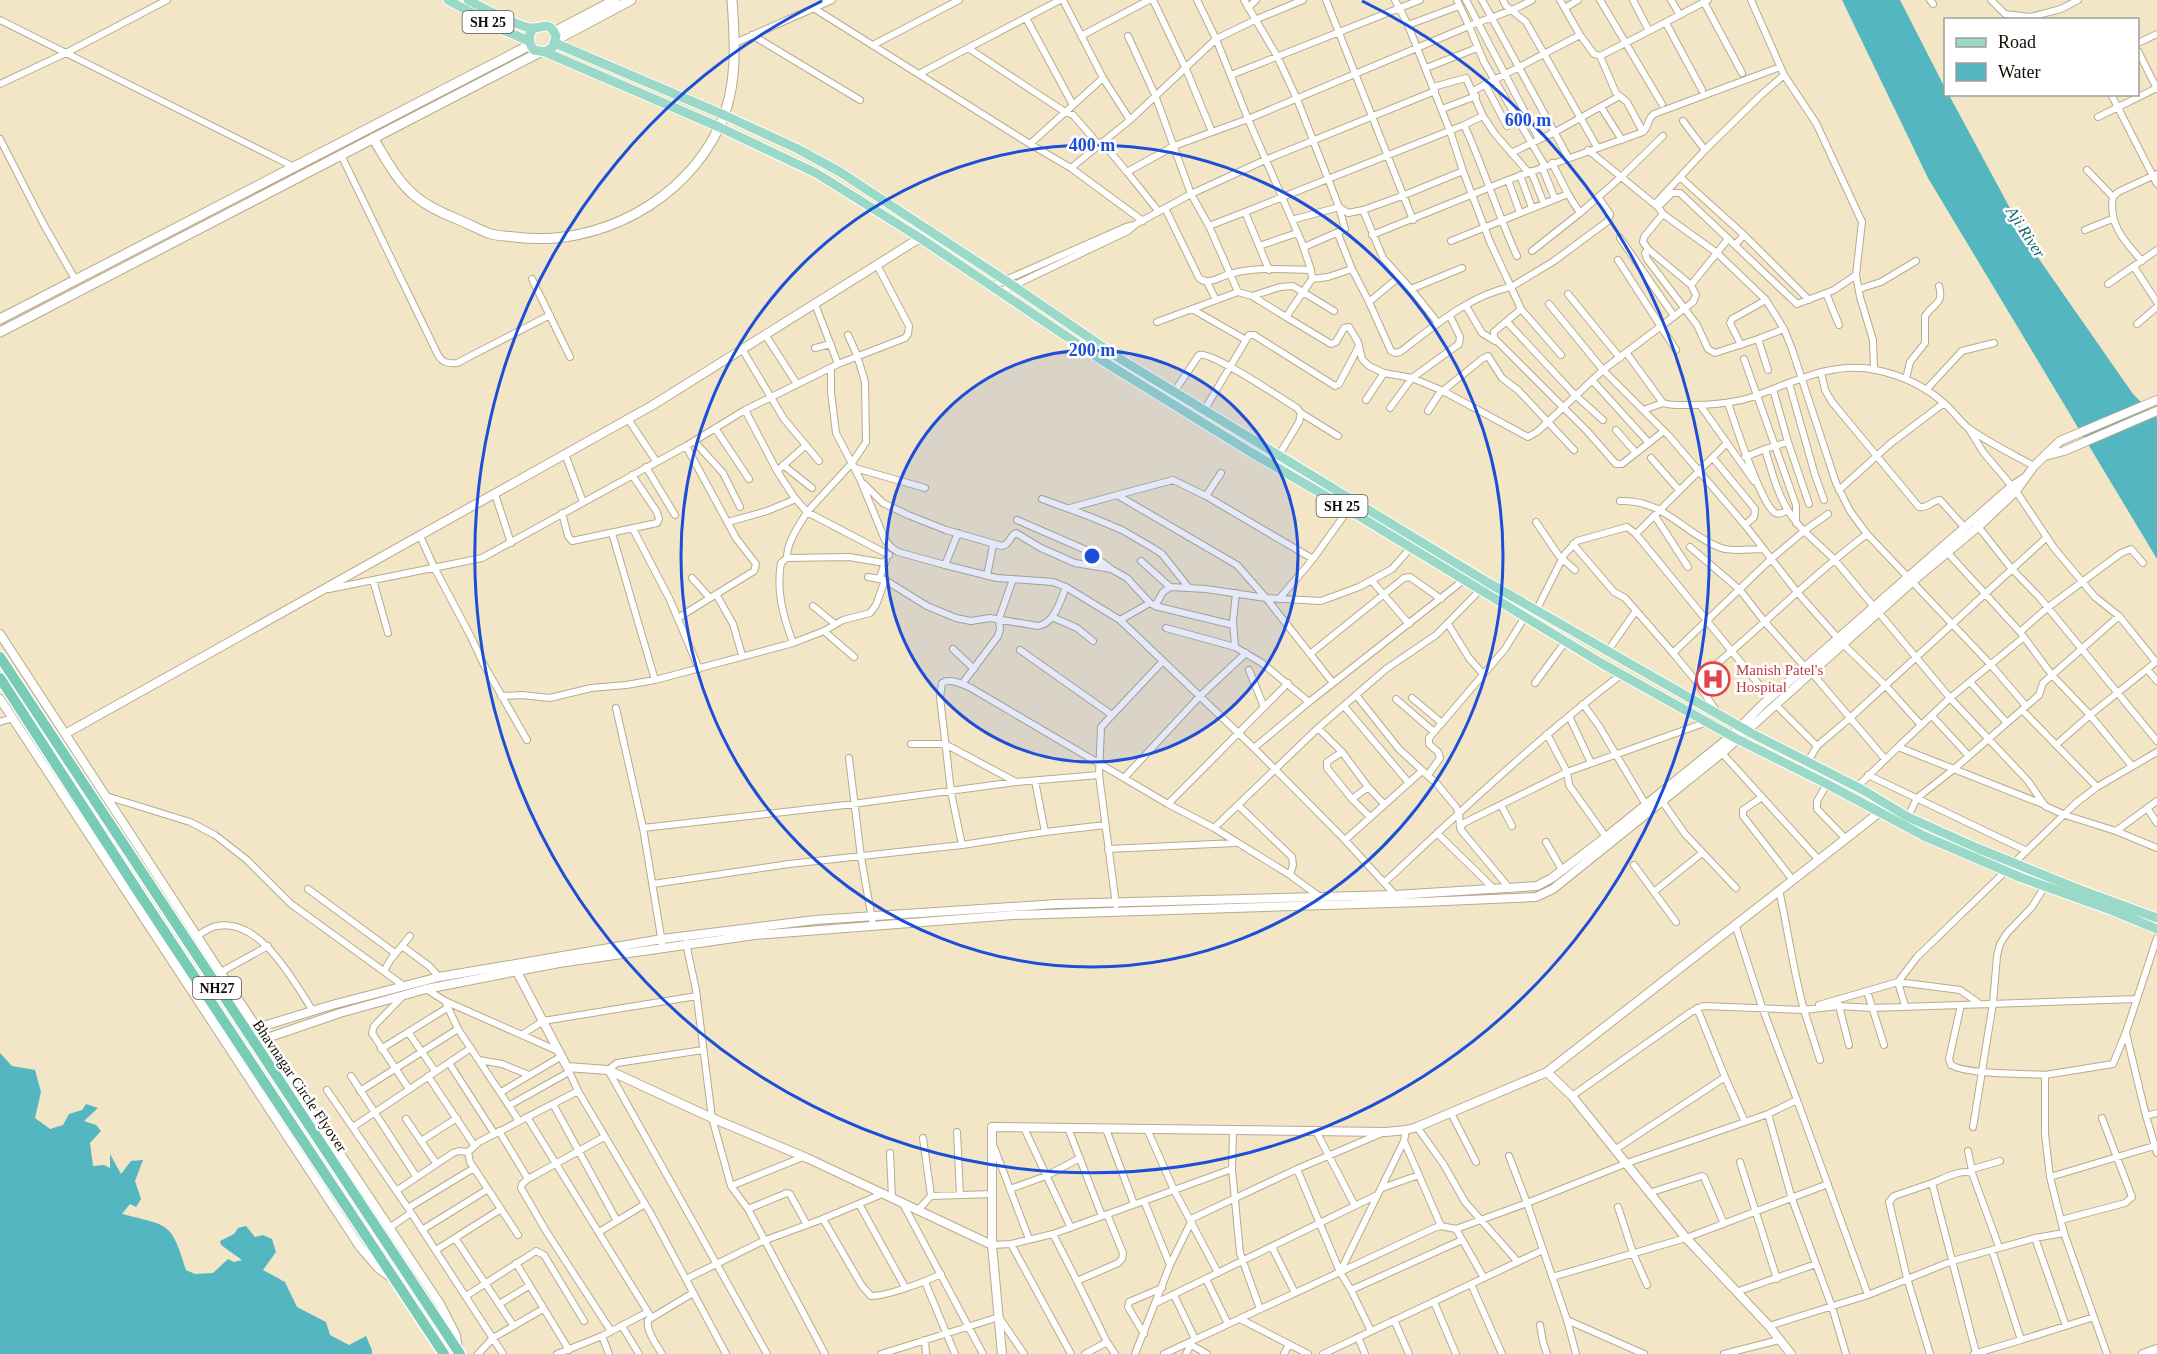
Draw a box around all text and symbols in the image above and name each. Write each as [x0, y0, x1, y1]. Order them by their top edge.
road number: SH 25 [462, 11, 514, 33]
legend [1944, 18, 2139, 96]
text: Road [1998, 32, 2036, 52]
text: Water [1998, 62, 2041, 82]
text: 600 m [1505, 110, 1551, 130]
text: 400 m [1069, 135, 1115, 155]
water label: Aji River [2002, 202, 2049, 262]
text: 200 m [1069, 340, 1115, 360]
road number: SH 25 [1316, 495, 1368, 517]
centre of rings [1082, 546, 1102, 566]
hospital icon: Manish Patel's Hospital [1695, 661, 1731, 697]
place label: Manish Patel's Hospital [1736, 662, 1823, 695]
road number: NH27 [193, 977, 241, 999]
street label: Bhavnagar Circle Flyover [250, 1017, 350, 1155]

